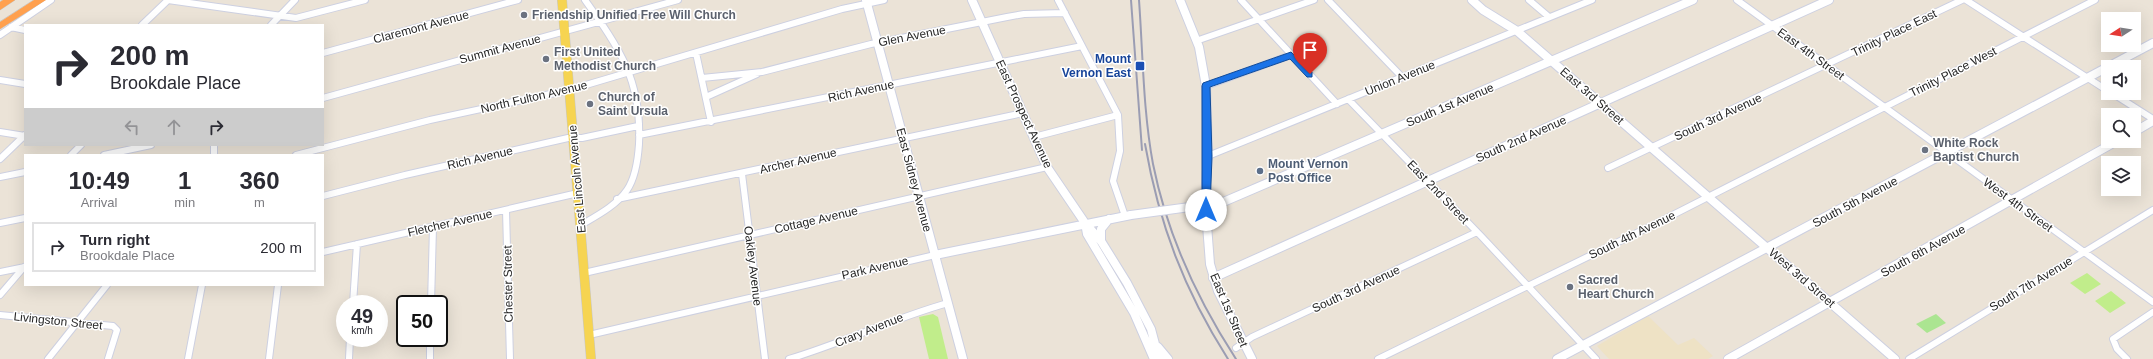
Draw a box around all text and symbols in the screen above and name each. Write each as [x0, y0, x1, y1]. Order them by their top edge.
street label: Trinity Place East [1849, 6, 1939, 60]
street label: Claremont Avenue [372, 7, 471, 47]
place label: Friendship Unified Free Will Church [532, 8, 736, 22]
marker: Friendship Unified Free Will Church [519, 10, 529, 20]
north arrow [2101, 12, 2141, 52]
map controls [2101, 12, 2141, 196]
street label: Glen Avenue [877, 23, 947, 49]
street label: East 4th Street [1775, 25, 1848, 83]
street label: Summit Avenue [458, 31, 543, 67]
pin [1293, 33, 1327, 74]
icon: arrive [1299, 39, 1321, 61]
icon: right [44, 40, 96, 92]
text: 200 m [110, 40, 189, 71]
street label: Trinity Place West [1907, 44, 2000, 100]
place label: First United Methodist Church [554, 45, 656, 73]
place label: Mount Vernon East [1062, 52, 1131, 80]
marker: First United Methodist Church [541, 54, 551, 64]
street label: Union Avenue [1363, 57, 1437, 98]
street label: East Prospect Avenue [993, 58, 1055, 171]
marker: Mount Vernon East [1134, 60, 1146, 72]
button: sound [2101, 60, 2141, 100]
street label: East 3rd Street [1557, 64, 1627, 128]
text: Brookdale Place [110, 73, 241, 93]
street label: Rich Avenue [827, 77, 896, 105]
street label: North Fulton Avenue [479, 78, 589, 116]
street label: South 1st Avenue [1404, 80, 1496, 130]
place label: Church of Saint Ursula [598, 90, 668, 118]
street label: South 3rd Avenue [1672, 90, 1764, 143]
marker: Church of Saint Ursula [585, 99, 595, 109]
button: search [2101, 108, 2141, 148]
street label: South 2nd Avenue [1473, 113, 1569, 165]
icon: left [121, 116, 143, 138]
icon: ahead [163, 116, 185, 138]
icon: right [205, 116, 227, 138]
street label: East Lincoln Avenue [565, 124, 589, 234]
street label: East Sidney Avenue [893, 126, 935, 234]
place label: White Rock Baptist Church [1933, 136, 2019, 164]
street label: Rich Avenue [446, 144, 515, 172]
street label: Archer Avenue [758, 145, 838, 177]
marker: White Rock Baptist Church [1920, 145, 1930, 155]
button: layers [2101, 156, 2141, 196]
place label: Mount Vernon Post Office [1268, 157, 1348, 185]
street label: East 2nd Street [1404, 157, 1472, 227]
marker: Mount Vernon Post Office [1255, 166, 1265, 176]
text: 10:49 [68, 167, 130, 194]
text: 1 [178, 167, 191, 194]
text: 360 [240, 167, 280, 194]
street label: South 5th Avenue [1810, 173, 1900, 230]
street label: West 4th Street [1981, 175, 2056, 235]
position arrow [1185, 189, 1227, 231]
text: Arrival [81, 195, 118, 210]
text: min [174, 195, 195, 210]
text: m [254, 195, 265, 210]
street label: Cottage Avenue [773, 204, 859, 236]
street label: Fletcher Avenue [406, 206, 494, 240]
street label: South 4th Avenue [1586, 208, 1678, 262]
street label: South 6th Avenue [1878, 222, 1968, 280]
street label: Oakley Avenue [741, 225, 765, 307]
text: Turn right [80, 231, 150, 248]
icon: right [46, 236, 68, 258]
text: 200 m [260, 239, 302, 256]
street label: Chester Street [500, 245, 516, 323]
street label: West 3rd Street [1766, 245, 1838, 311]
text: Brookdale Place [80, 248, 175, 263]
street label: Park Avenue [840, 253, 910, 282]
street label: South 7th Avenue [1987, 253, 2075, 314]
street label: South 3rd Avenue [1310, 262, 1402, 315]
street label: East 1st Street [1207, 271, 1251, 350]
place label: Sacred Heart Church [1578, 273, 1654, 301]
marker: Sacred Heart Church [1565, 282, 1575, 292]
speed limit sign: 50 [396, 295, 448, 347]
text: 49 [351, 305, 373, 327]
street label: Livingston Street [13, 309, 104, 333]
street label: Crary Avenue [833, 310, 906, 350]
text: km/h [351, 325, 373, 336]

